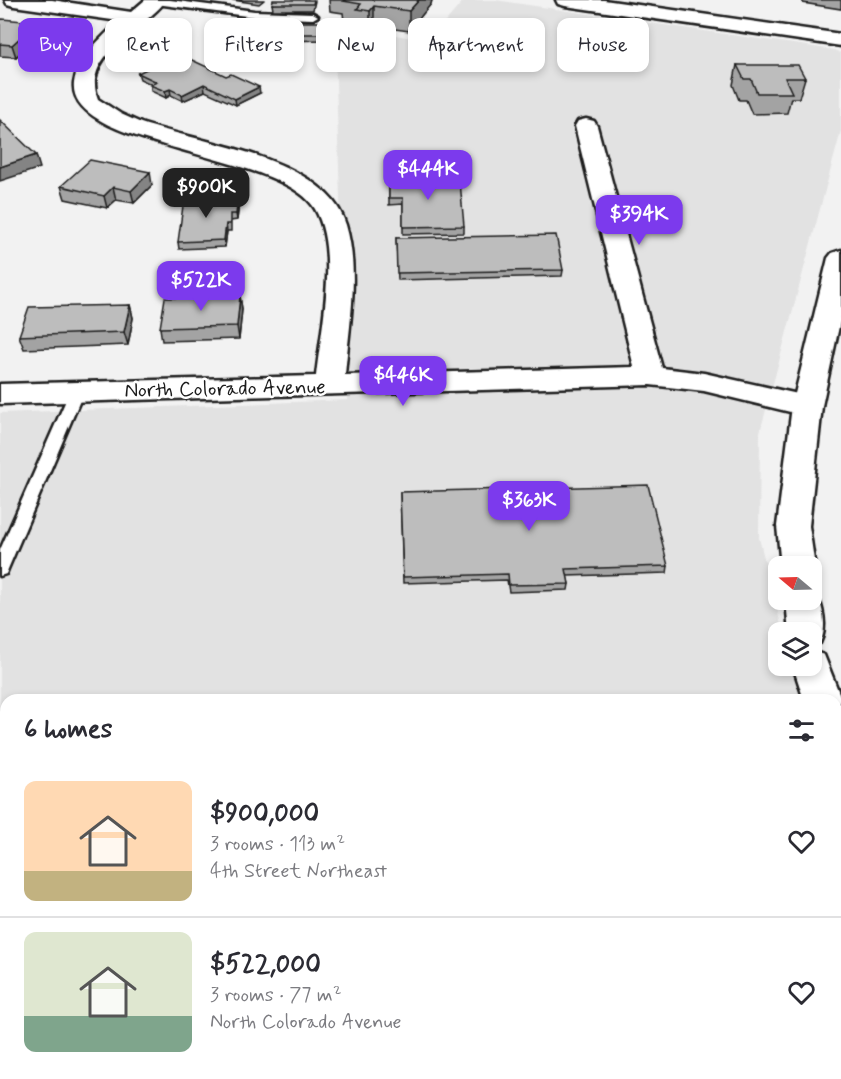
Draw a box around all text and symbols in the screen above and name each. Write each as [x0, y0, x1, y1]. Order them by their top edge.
chip: Buy [18, 18, 93, 72]
chip: Rent [105, 18, 192, 72]
chip: Filters [204, 18, 304, 72]
chip: New [316, 18, 396, 72]
chip: Apartment [408, 18, 545, 72]
chip: House [557, 18, 649, 72]
pin: $444K [386, 150, 470, 201]
text: $444K [397, 156, 459, 183]
pin: $900K [164, 168, 248, 219]
text: $900K [176, 174, 236, 201]
pin: $394K [597, 195, 681, 246]
text: $394K [610, 201, 668, 228]
pin: $522K [159, 261, 243, 312]
text: $522K [171, 267, 231, 294]
pin: $446K [361, 356, 445, 407]
text: $446K [373, 362, 433, 389]
street label: North Colorado Avenue [124, 373, 326, 405]
pin: $363K [487, 481, 571, 532]
text: $363K [502, 487, 556, 514]
north arrow [768, 556, 822, 610]
map controls [768, 556, 822, 676]
button: layers [768, 622, 822, 676]
text: 6 homes [24, 713, 112, 747]
icon: filters [785, 714, 818, 747]
text: $900,000 [210, 797, 319, 831]
icon: home [72, 805, 144, 877]
icon: heart [785, 825, 818, 858]
text: 3 rooms · 113 m² [210, 831, 345, 858]
text: 4th Street Northeast [210, 858, 387, 885]
text: $522,000 [210, 948, 321, 982]
icon: home [72, 956, 144, 1028]
icon: heart [785, 976, 818, 1009]
text: 3 rooms · 77 m² [210, 982, 342, 1009]
text: North Colorado Avenue [210, 1009, 402, 1036]

